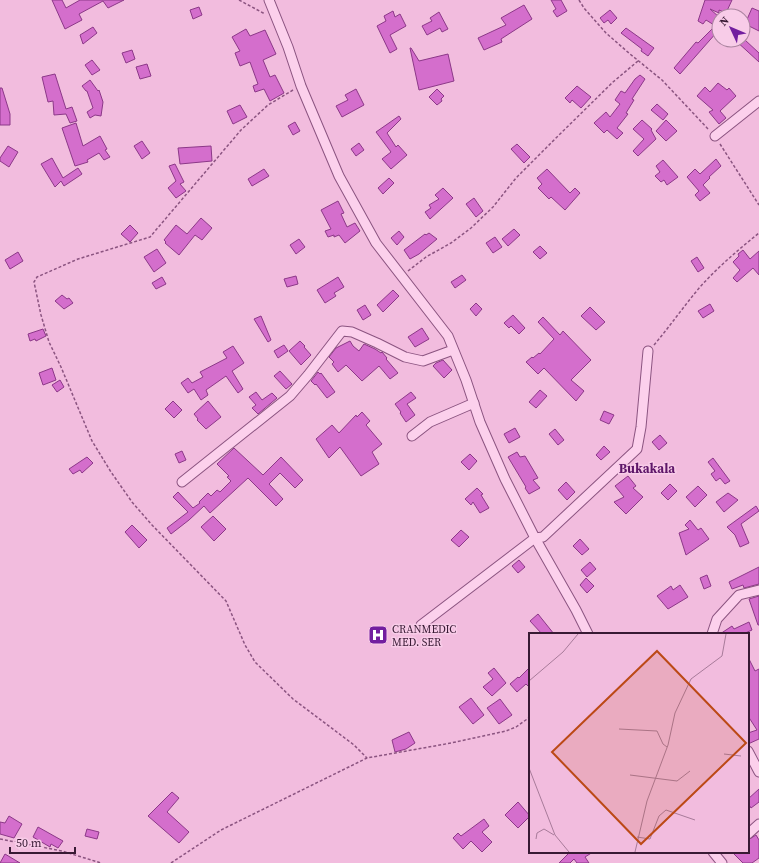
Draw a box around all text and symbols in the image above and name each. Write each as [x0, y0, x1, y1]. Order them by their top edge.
north arrow [711, 8, 751, 48]
text: N [716, 13, 732, 29]
district label: Bukakala [619, 460, 675, 477]
place label: CRANMEDIC MED. SER [392, 622, 456, 650]
hospital icon: CRANMEDIC MED. SER [367, 624, 389, 646]
inset map [529, 633, 749, 853]
scale bar [10, 829, 75, 855]
text: 50 m [16, 835, 42, 851]

